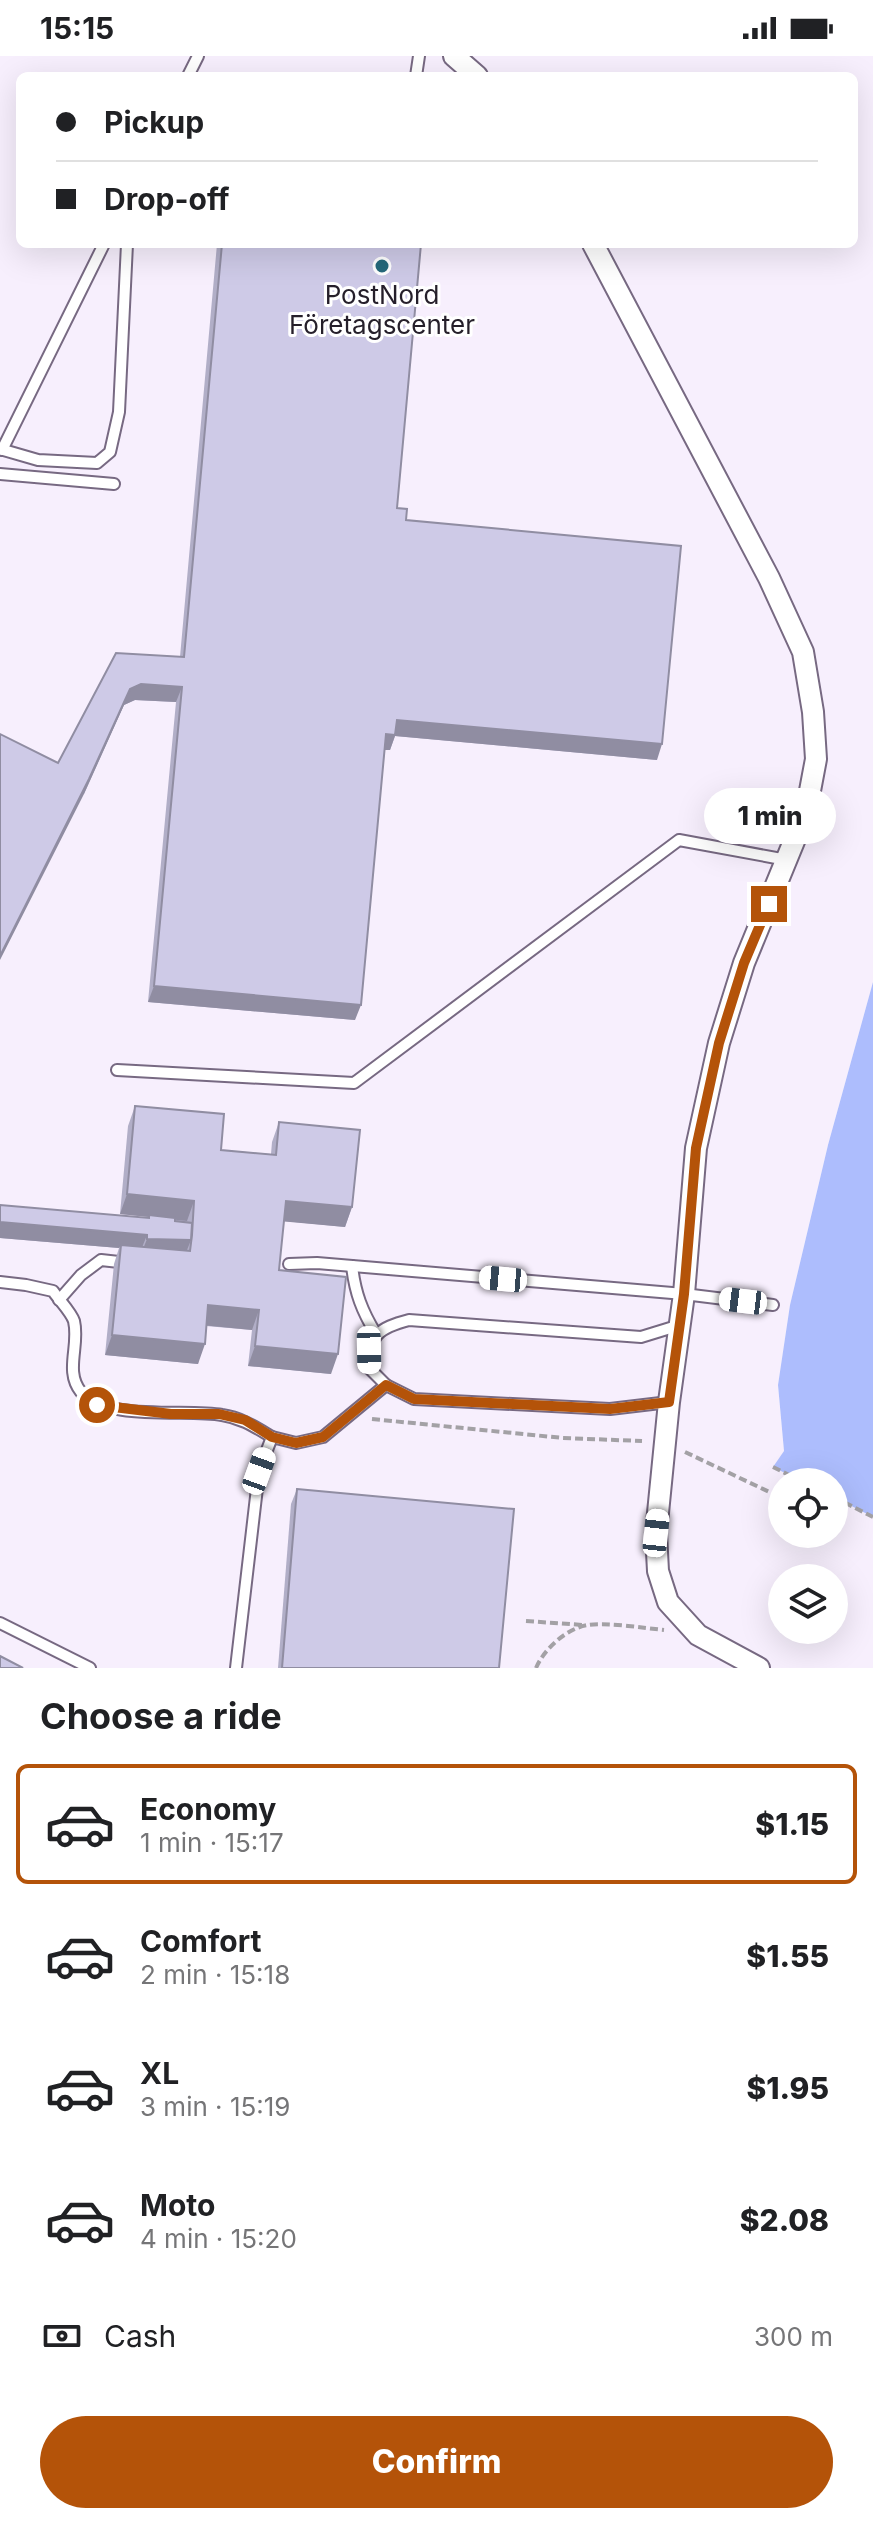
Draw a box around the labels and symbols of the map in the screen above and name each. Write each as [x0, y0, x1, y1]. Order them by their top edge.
marker: PostNord Företagscenter [373, 257, 391, 275]
place label: PostNord Företagscenter [289, 279, 475, 340]
callout: 1 min [703, 788, 835, 844]
route end [751, 886, 787, 922]
car [478, 1265, 528, 1293]
car [718, 1286, 768, 1316]
car [357, 1326, 381, 1374]
route start [79, 1387, 115, 1423]
car [240, 1444, 278, 1498]
car [642, 1508, 670, 1558]

